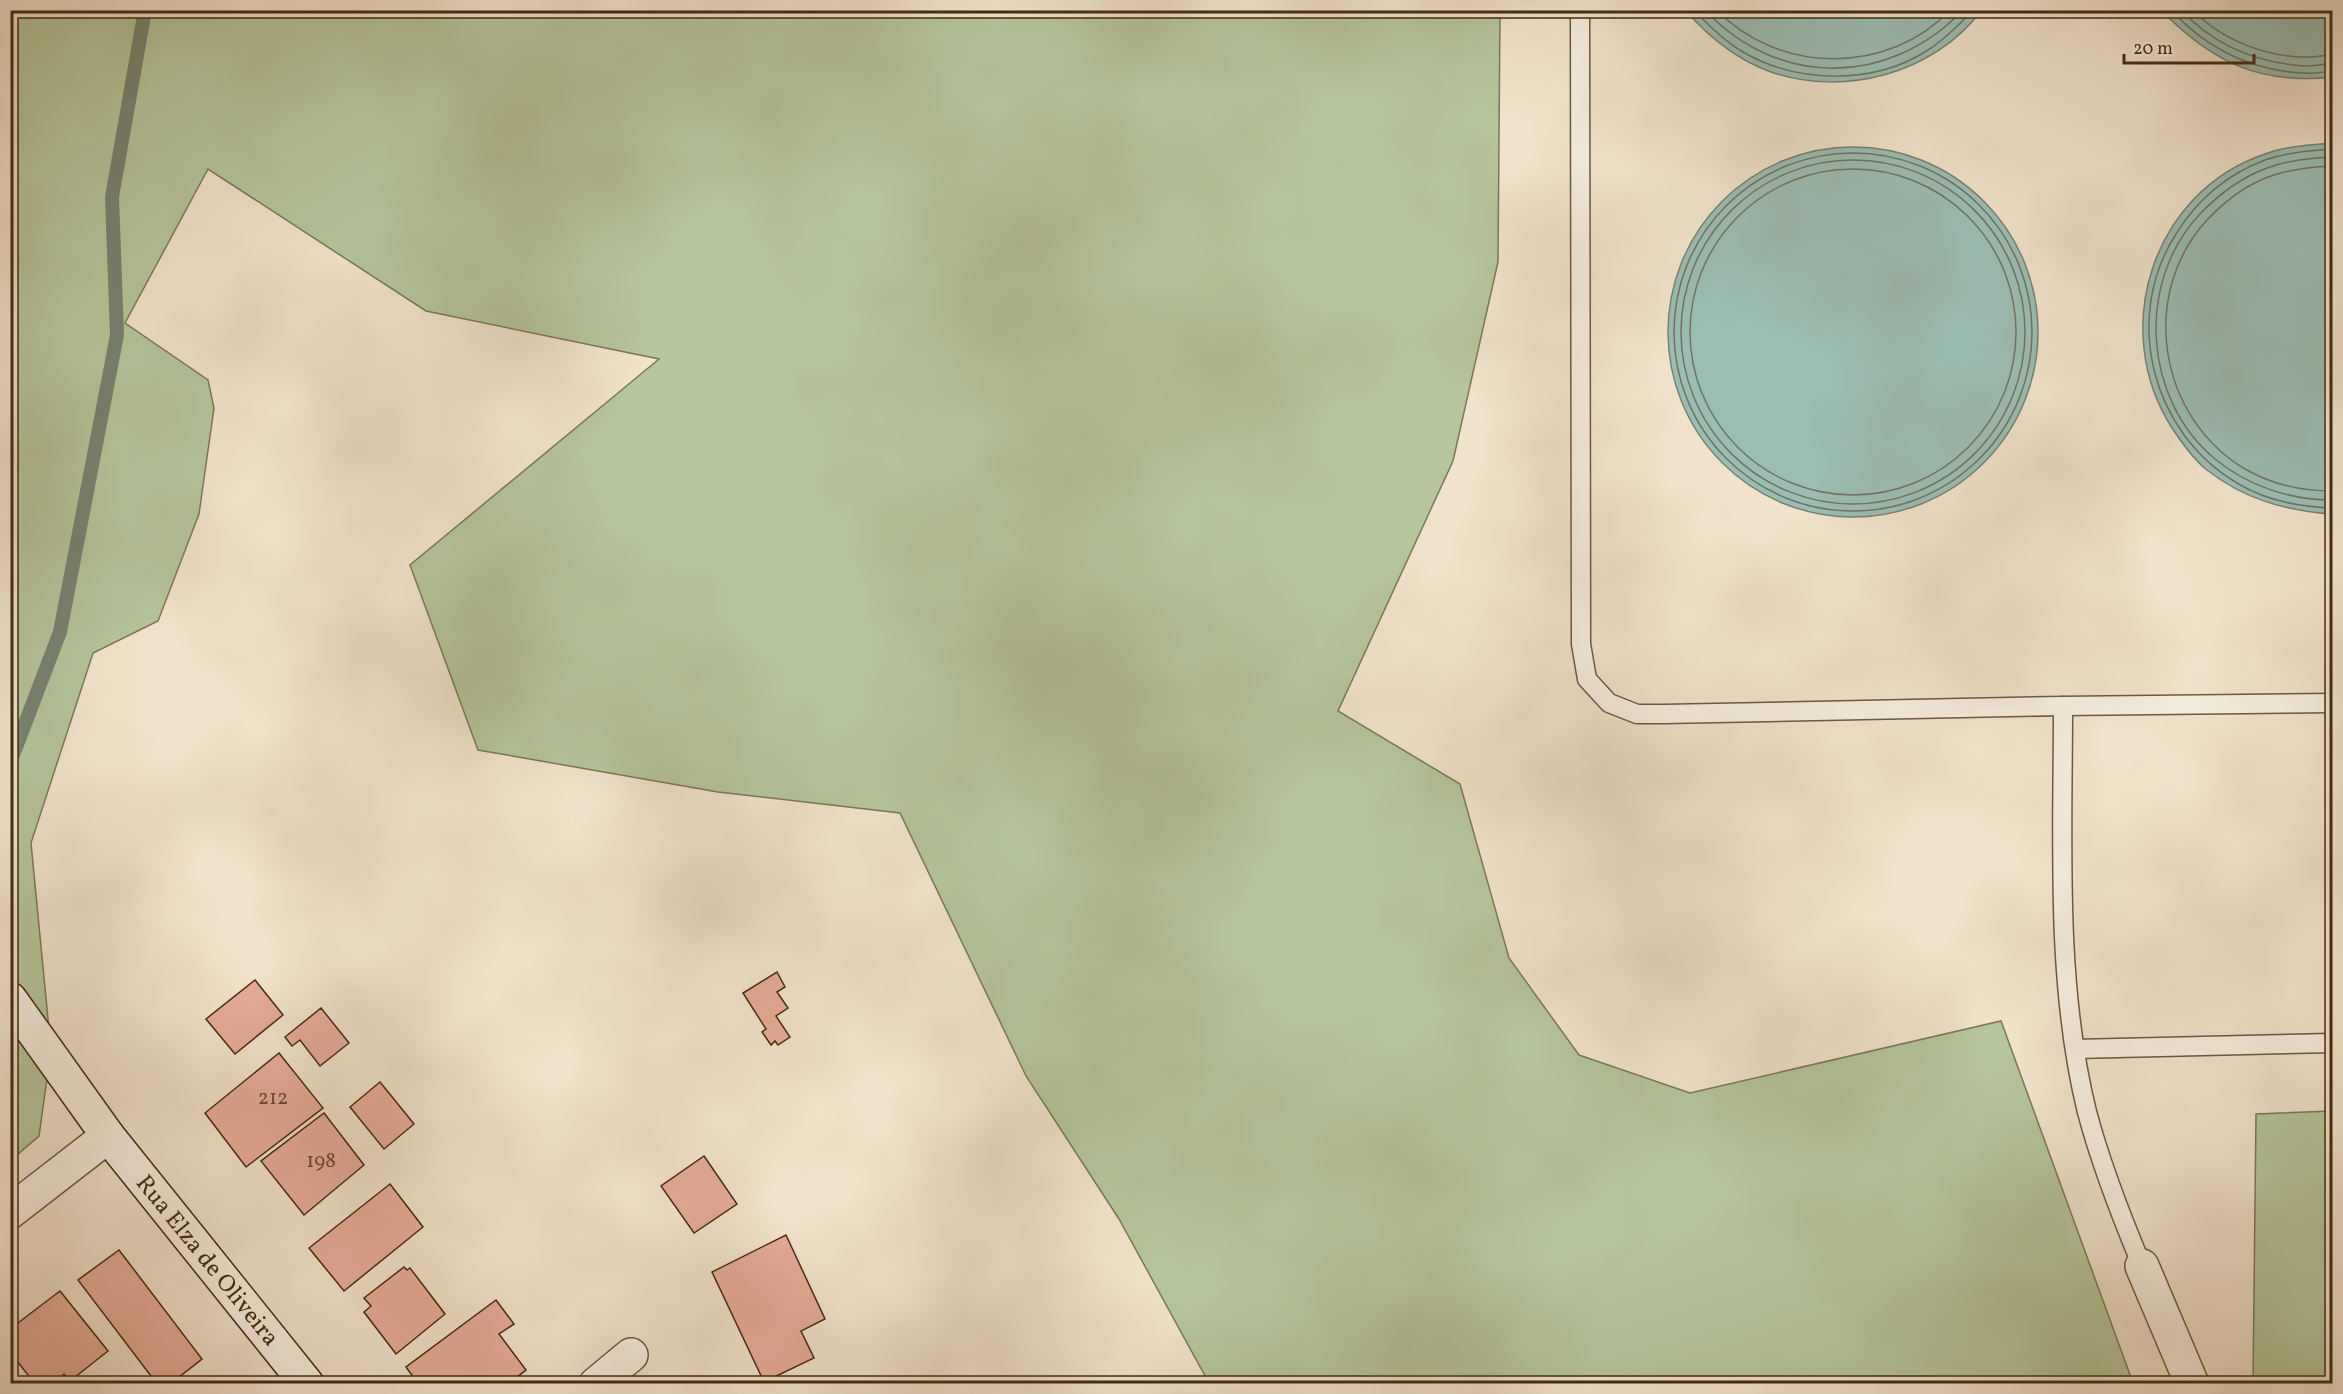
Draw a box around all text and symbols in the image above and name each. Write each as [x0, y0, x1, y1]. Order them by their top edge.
scale bar [2124, 27, 2254, 65]
text: 20 m [2133, 37, 2173, 62]
house number: 212 [258, 1084, 288, 1113]
house number: 198 [306, 1147, 336, 1176]
street label: Rua Elza de Oliveira [127, 1168, 286, 1354]

